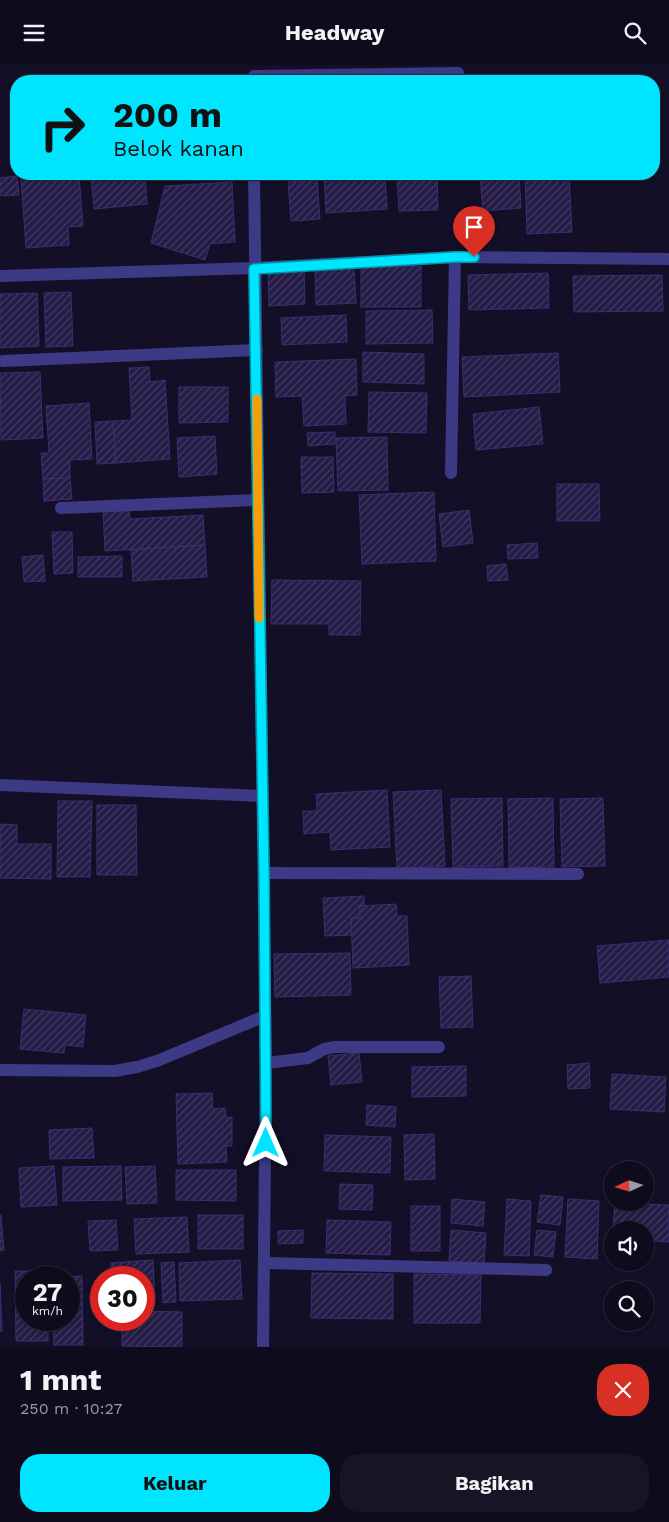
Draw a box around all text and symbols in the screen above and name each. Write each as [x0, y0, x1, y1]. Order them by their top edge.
icon: menu [20, 19, 48, 47]
icon: search [621, 19, 649, 47]
text: Headway [285, 20, 384, 45]
text: 200 m [113, 94, 222, 136]
icon: right [30, 95, 95, 160]
text: Belok kanan [113, 136, 244, 161]
pin [453, 206, 495, 257]
icon: arrive [460, 213, 488, 241]
position arrow [239, 1116, 291, 1168]
north arrow [604, 1161, 654, 1211]
map controls [604, 1161, 654, 1331]
button: sound [604, 1221, 654, 1271]
speed limit sign: 30 [90, 1266, 155, 1331]
text: 27 [33, 1278, 62, 1307]
button: search [604, 1281, 654, 1331]
text: km/h [32, 1304, 63, 1318]
text: 1 mnt [20, 1362, 101, 1397]
button: close [597, 1364, 649, 1416]
text: 250 m · 10:27 [20, 1399, 122, 1418]
button: Keluar [20, 1454, 330, 1512]
button: Bagikan [340, 1454, 649, 1512]

